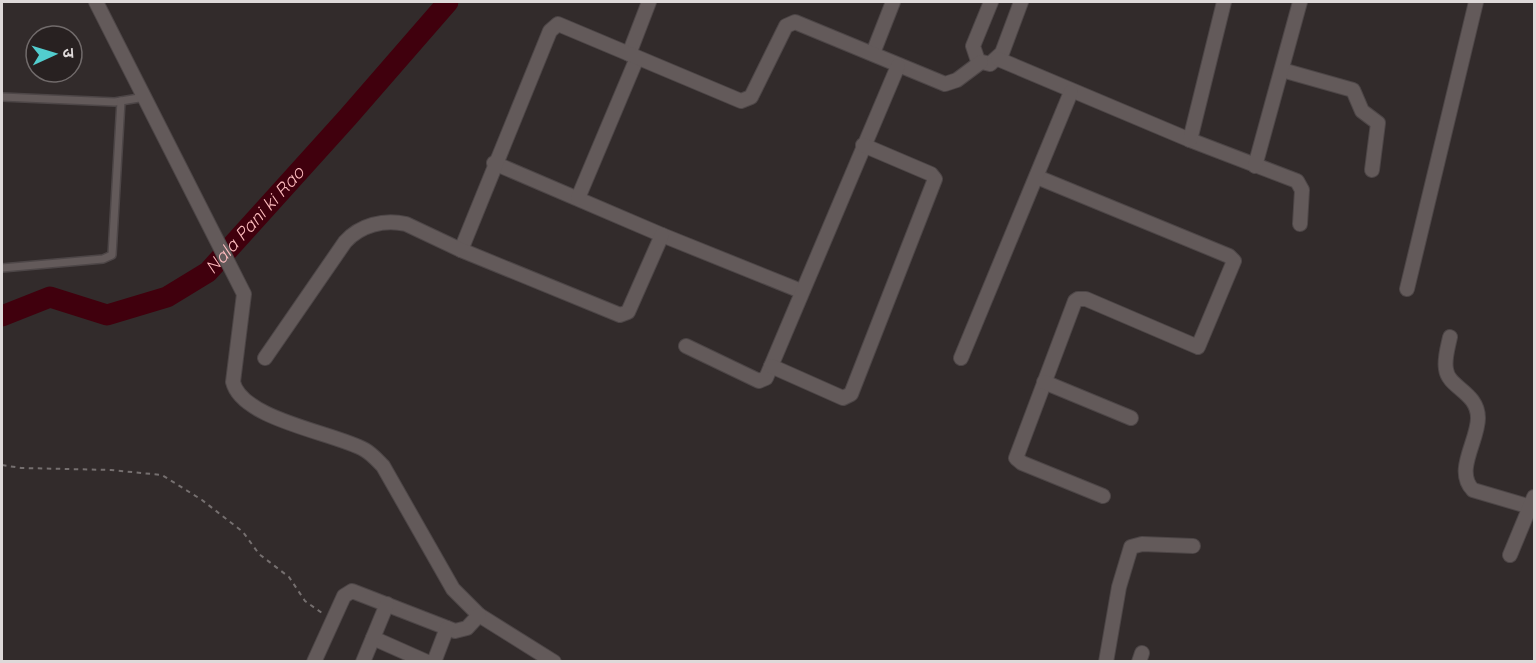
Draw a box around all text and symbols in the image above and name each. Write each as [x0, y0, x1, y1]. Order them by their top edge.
north arrow [24, 24, 84, 84]
text: उ [59, 48, 79, 59]
water label: Nala Pani ki Rao [200, 160, 310, 278]

